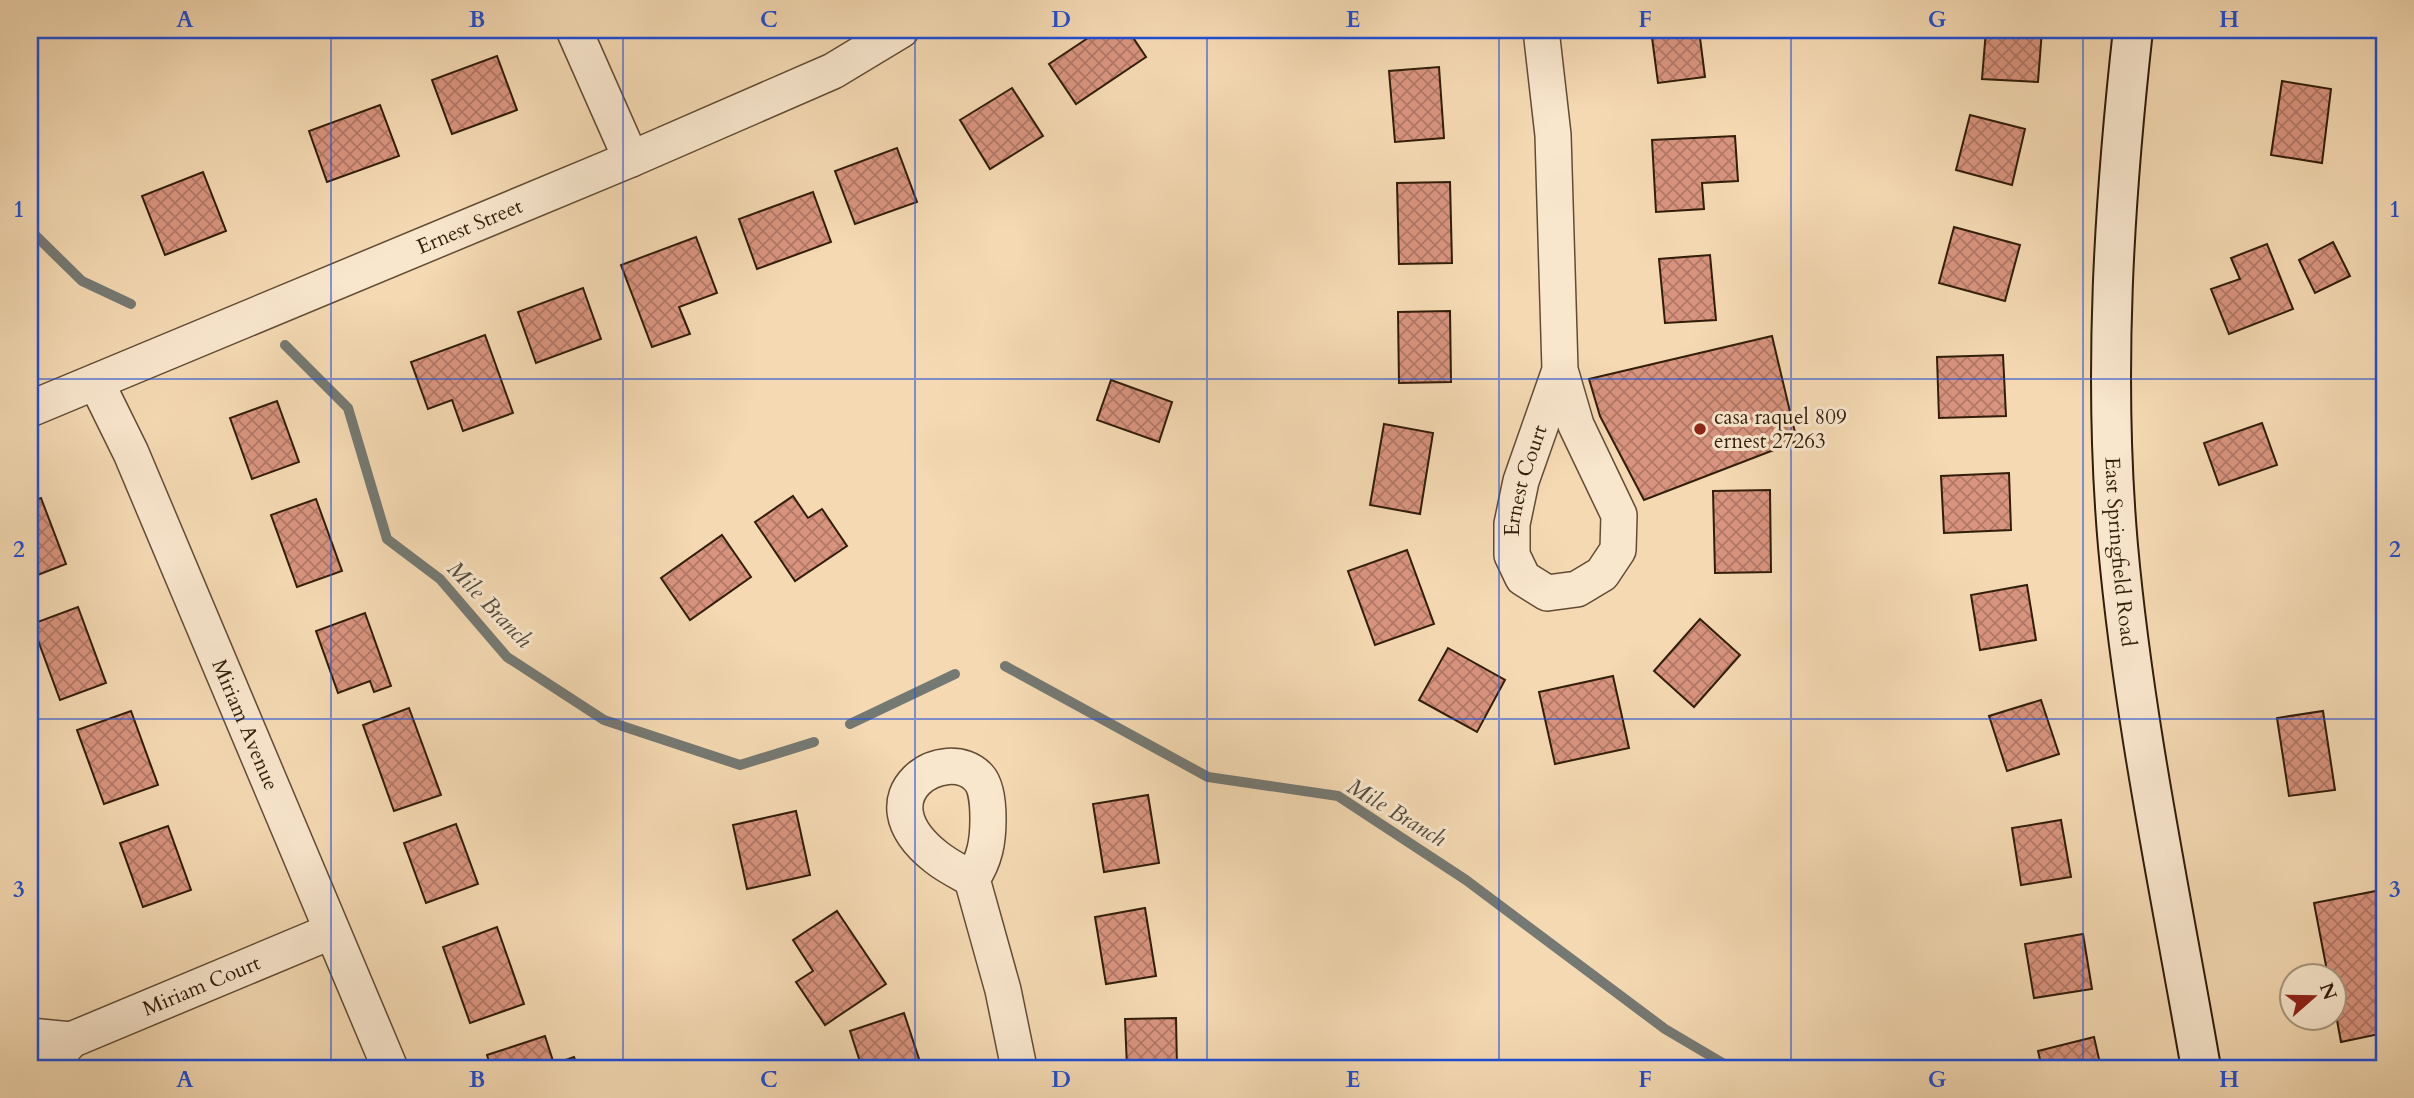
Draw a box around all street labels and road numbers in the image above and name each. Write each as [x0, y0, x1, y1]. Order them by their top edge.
street label: Ernest Street [412, 192, 527, 262]
street label: Ernest Court [1498, 421, 1555, 536]
street label: East Springfield Road [2097, 456, 2143, 648]
street label: Miriam Avenue [204, 655, 285, 795]
street label: Miriam Court [138, 948, 265, 1024]

